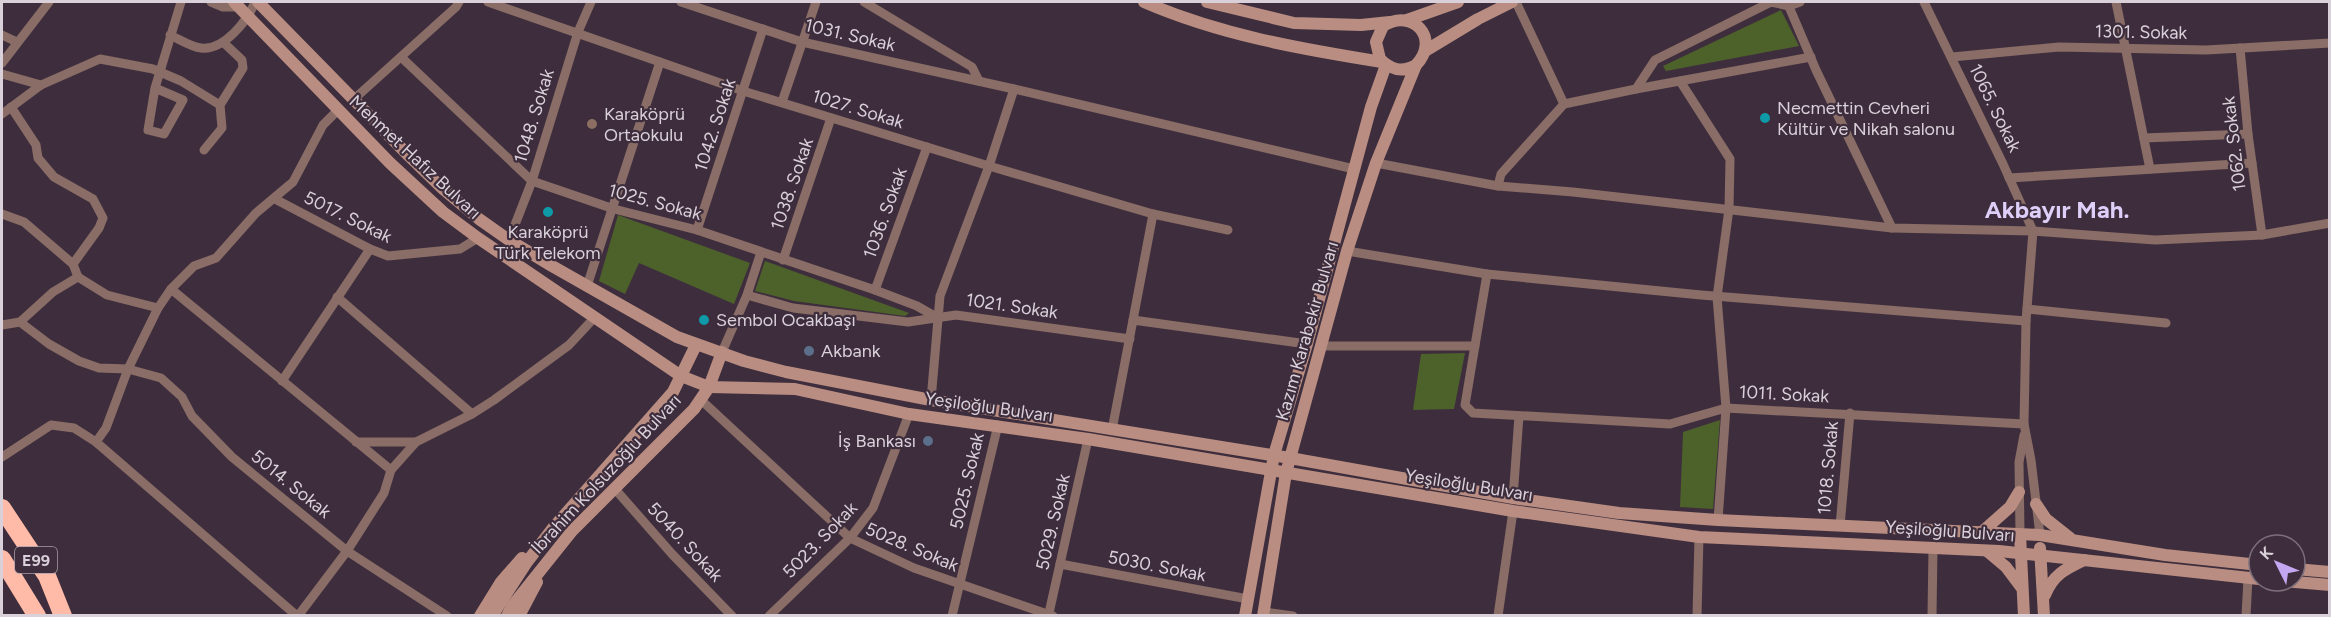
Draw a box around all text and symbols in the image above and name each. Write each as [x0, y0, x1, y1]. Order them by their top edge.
street label: 1031. Sokak [803, 14, 898, 56]
street label: 1301. Sokak [2095, 20, 2188, 44]
street label: 1065. Sokak [1964, 60, 2026, 156]
street label: 1048. Sokak [509, 66, 559, 166]
street label: 1042. Sokak [690, 76, 740, 174]
street label: 1027. Sokak [809, 85, 907, 133]
street label: Mehmet Hafız Bulvarı [345, 90, 485, 224]
street label: 1062. Sokak [2217, 95, 2251, 193]
place label: Necmettin Cevheri Kültür ve Nikah salonu [1777, 97, 1955, 140]
place label: Karaköprü Ortaokulu [604, 103, 685, 146]
marker: Necmettin Cevheri Kültür ve Nikah salonu [1758, 111, 1772, 125]
marker: Karaköprü Ortaokulu [585, 117, 599, 131]
street label: 1038. Sokak [766, 135, 818, 233]
street label: 1036. Sokak [858, 164, 912, 261]
street label: 1025. Sokak [606, 179, 704, 225]
street label: 5017. Sokak [300, 186, 396, 248]
district label: Akbayır Mah. [1985, 195, 2129, 224]
marker: Karaköprü Türk Telekom [541, 205, 555, 219]
place label: Karaköprü Türk Telekom [495, 221, 601, 264]
street label: Kazım Karabekir Bulvarı [1271, 239, 1343, 423]
street label: 1021. Sokak [965, 289, 1060, 323]
place label: Sembol Ocakbaşı [716, 309, 856, 331]
marker: Sembol Ocakbaşı [697, 313, 711, 327]
place label: Akbank [821, 340, 881, 362]
marker: Akbank [802, 344, 816, 358]
street label: 1011. Sokak [1739, 381, 1830, 407]
street label: Yeşiloğlu Bulvarı [923, 387, 1055, 427]
street label: İbrahim Kolsuzoğlu Bulvarı [526, 390, 686, 558]
street label: 1018. Sokak [1813, 420, 1843, 516]
place label: İş Bankası [838, 430, 916, 452]
street label: 5025. Sokak [945, 430, 989, 531]
marker: İş Bankası [921, 434, 935, 448]
street label: 5014. Sokak [247, 445, 336, 523]
street label: Yeşiloğlu Bulvarı [1403, 464, 1535, 506]
street label: 5029. Sokak [1031, 471, 1075, 572]
street label: 5023. Sokak [778, 497, 862, 583]
street label: 5040. Sokak [643, 498, 728, 587]
street label: Yeşiloğlu Bulvarı [1885, 516, 2015, 546]
street label: 5028. Sokak [862, 518, 962, 577]
north arrow [2247, 533, 2307, 593]
text: K [2256, 542, 2277, 563]
street label: 5030. Sokak [1106, 546, 1208, 586]
road number: E99 [15, 547, 57, 573]

